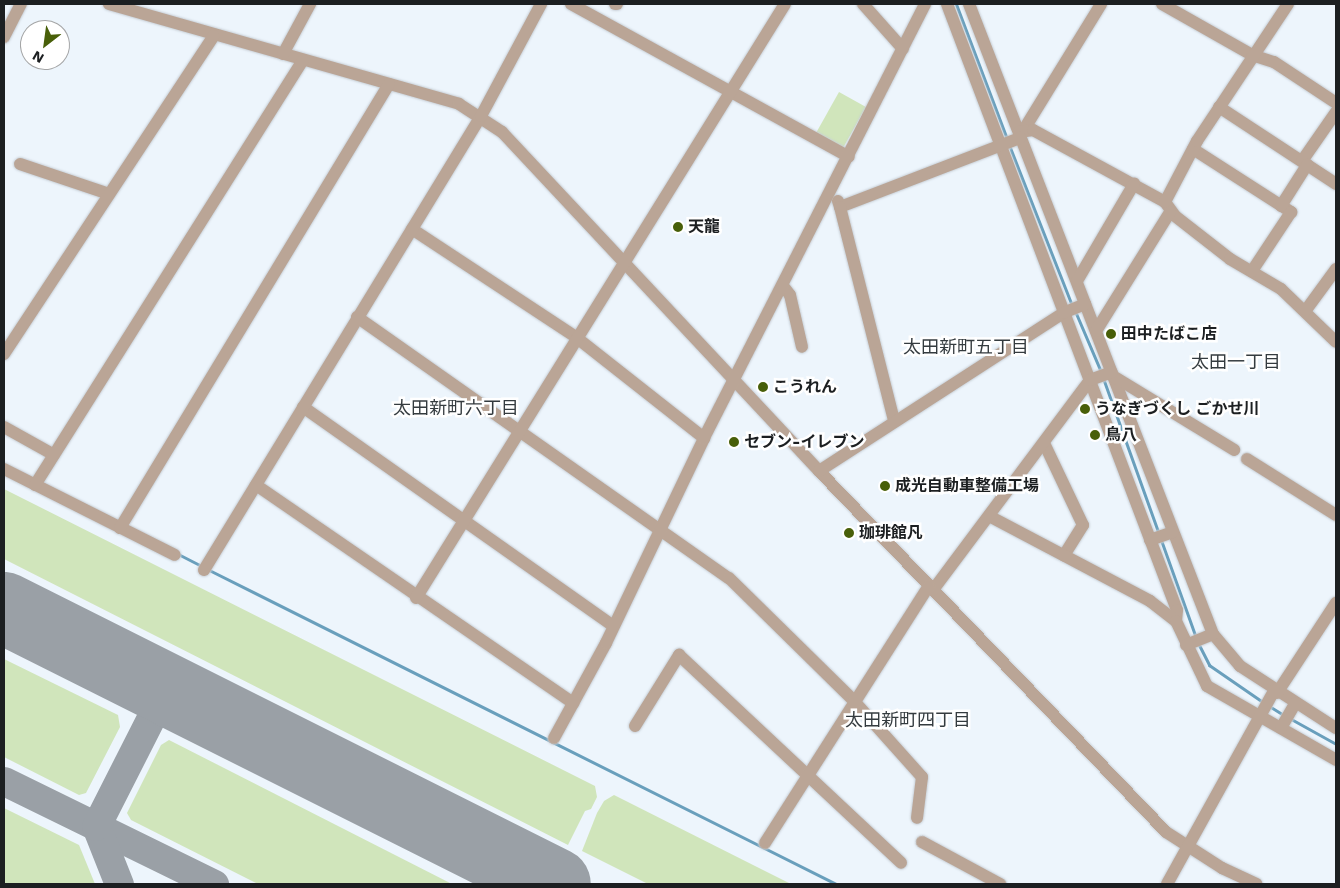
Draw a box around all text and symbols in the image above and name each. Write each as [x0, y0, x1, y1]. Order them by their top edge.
north arrow [20, 20, 70, 70]
text: N [30, 48, 46, 67]
place label: 天龍 [688, 217, 720, 237]
marker: 天龍 [672, 221, 684, 233]
place label: 田中たばこ店 [1121, 324, 1217, 344]
marker: 田中たばこ店 [1105, 328, 1117, 340]
district label: 太田新町五丁目 [903, 336, 1029, 358]
district label: 太田一丁目 [1191, 351, 1281, 373]
place label: こうれん [773, 377, 837, 397]
marker: こうれん [757, 381, 769, 393]
district label: 太田新町六丁目 [393, 397, 519, 419]
place label: うなぎづくし ごかせ川 [1095, 399, 1260, 419]
marker: うなぎづくし ごかせ川 [1079, 403, 1091, 415]
place label: 鳥八 [1105, 425, 1137, 445]
marker: 鳥八 [1089, 429, 1101, 441]
place label: セブン-イレブン [744, 432, 864, 452]
marker: セブン-イレブン [728, 436, 740, 448]
place label: 成光自動車整備工場 [895, 476, 1039, 496]
marker: 成光自動車整備工場 [879, 480, 891, 492]
place label: 珈琲館凡 [859, 523, 923, 543]
marker: 珈琲館凡 [843, 527, 855, 539]
district label: 太田新町四丁目 [845, 709, 971, 731]

